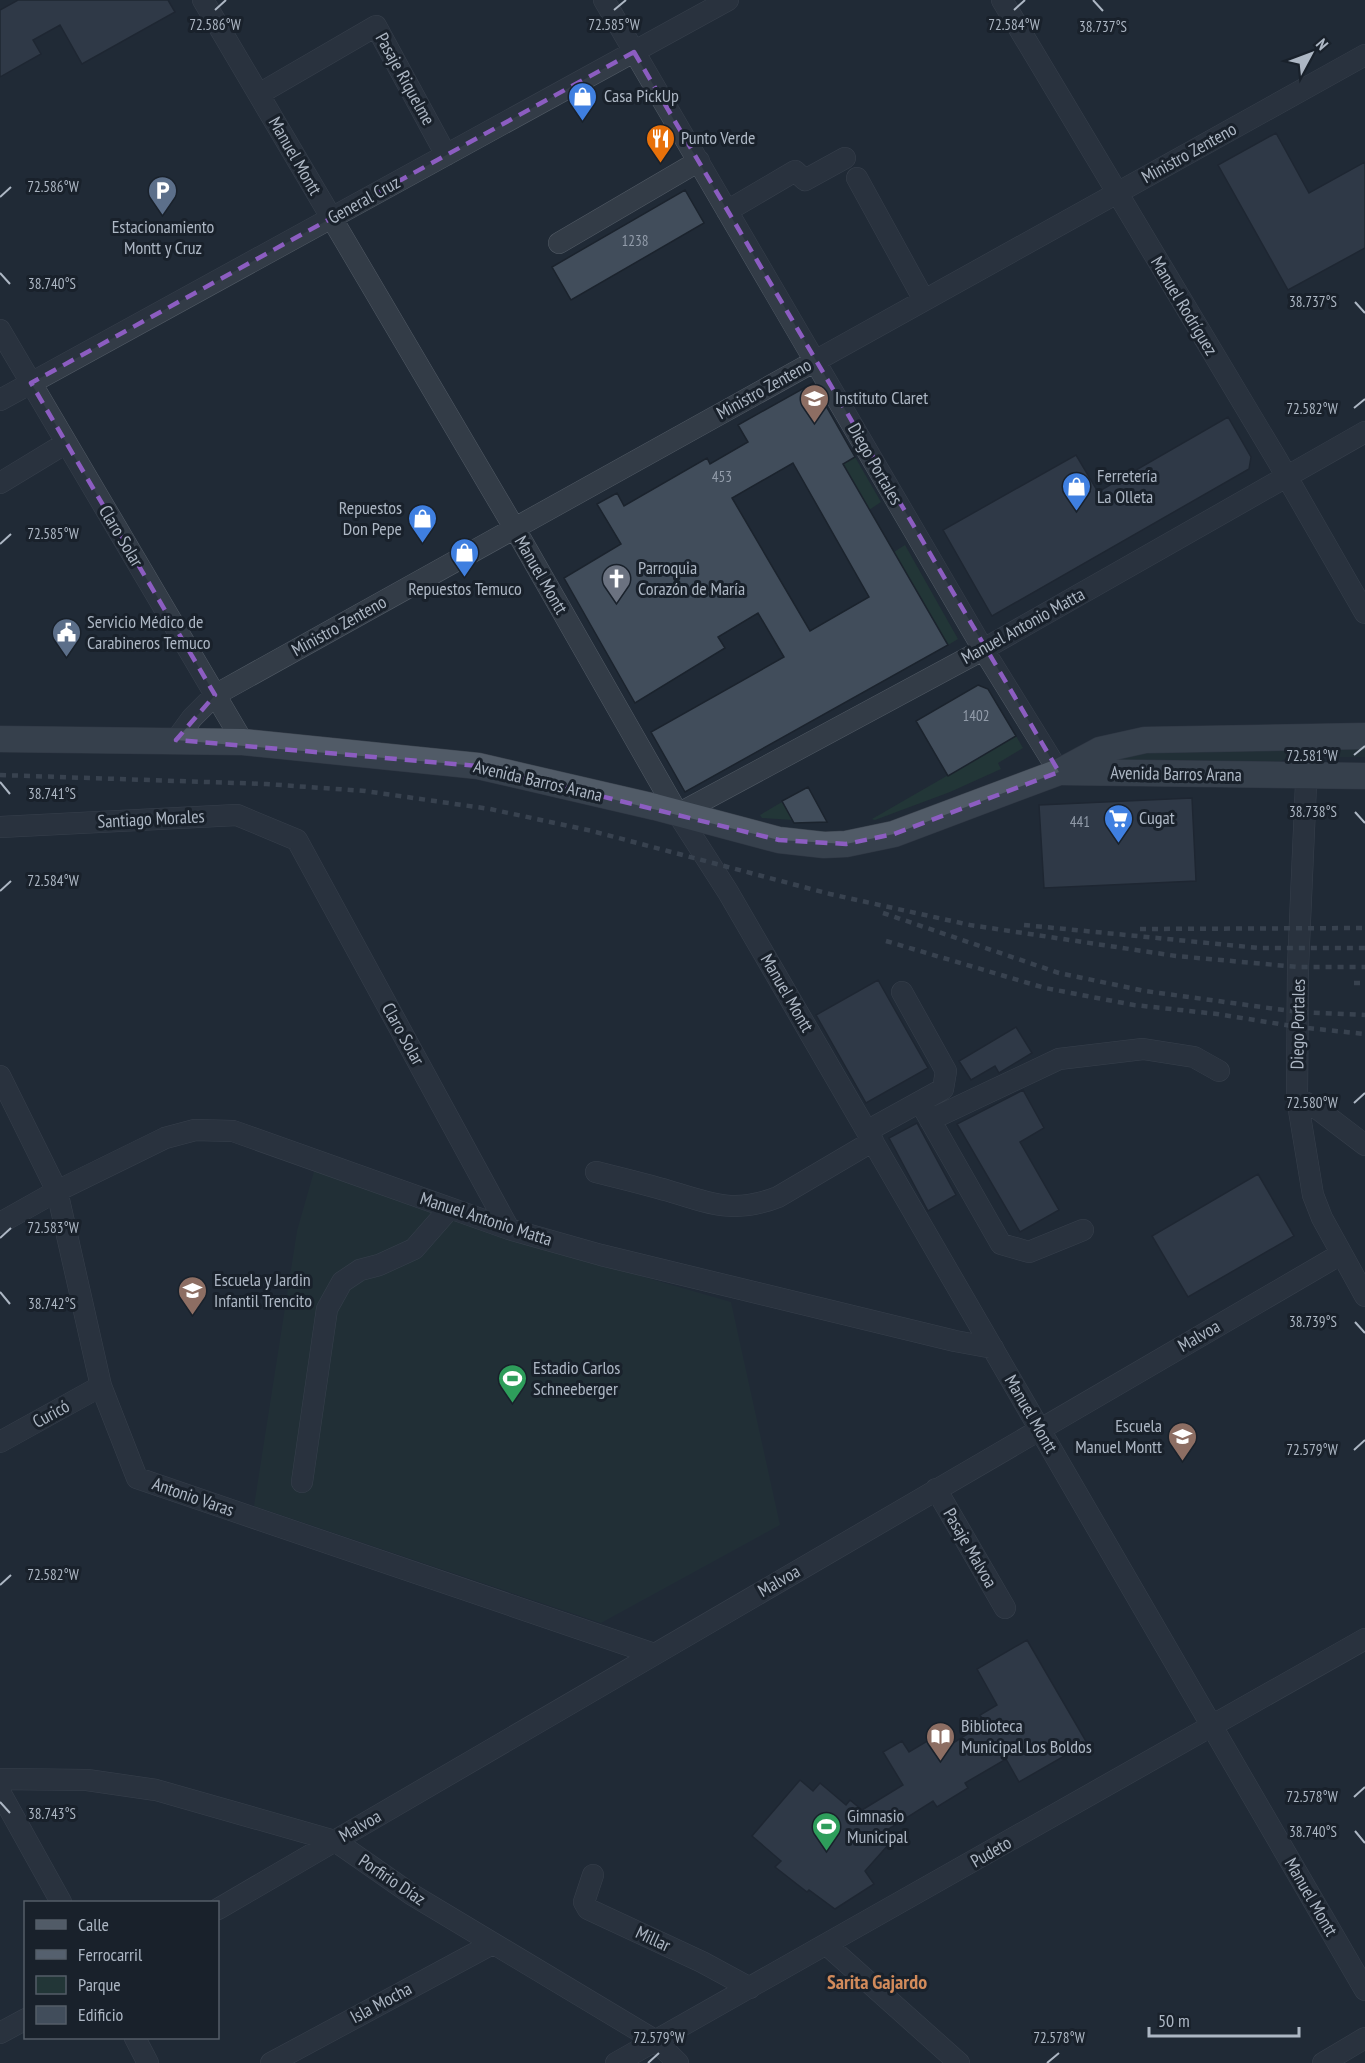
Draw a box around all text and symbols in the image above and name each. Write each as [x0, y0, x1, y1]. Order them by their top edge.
text: 72.586°W [189, 15, 241, 34]
text: 72.585°W [588, 15, 640, 34]
text: 72.584°W [988, 15, 1040, 34]
text: 38.737°S [1079, 17, 1127, 36]
north arrow [1281, 24, 1341, 84]
street label: Pasaje Riquelme [371, 29, 440, 129]
text: N [1312, 34, 1333, 54]
shop icon: Casa PickUp [567, 80, 599, 122]
place label: Casa PickUp [604, 84, 679, 107]
street label: Manuel Montt [264, 112, 327, 199]
street label: Ministro Zenteno [1137, 117, 1240, 188]
restaurant icon: Punto Verde [644, 122, 676, 164]
place label: Punto Verde [681, 126, 755, 149]
street label: General Cruz [324, 170, 404, 229]
parking icon: Estacionamiento Montt y Cruz [147, 174, 179, 216]
text: 72.586°W [27, 177, 79, 196]
place label: Estacionamiento Montt y Cruz [112, 215, 215, 259]
house number: 1238 [621, 231, 649, 250]
street label: Manuel Rodríguez [1146, 252, 1223, 359]
text: 38.740°S [28, 274, 76, 293]
text: 38.737°S [1289, 292, 1337, 311]
street label: Ministro Zenteno [712, 353, 815, 424]
school or university icon: Instituto Claret [798, 382, 830, 424]
place label: Instituto Claret [835, 386, 928, 409]
text: 72.582°W [1286, 399, 1338, 418]
street label: Diego Portales [843, 419, 908, 509]
place label: Ferretería La Olleta [1097, 464, 1157, 508]
house number: 453 [712, 467, 732, 486]
shop icon: Ferretería La Olleta [1060, 470, 1092, 512]
place label: Repuestos Don Pepe [339, 496, 402, 540]
street label: Claro Solar [94, 501, 149, 571]
shop icon: Repuestos Don Pepe [407, 502, 439, 544]
text: 72.585°W [27, 524, 79, 543]
street label: Manuel Montt [510, 531, 573, 618]
shop icon: Repuestos Temuco [449, 536, 481, 578]
place label: Parroquia Corazón de María [638, 556, 745, 600]
church icon: Parroquia Corazón de María [601, 562, 633, 604]
place label: Repuestos Temuco [408, 577, 522, 600]
street label: Manuel Antonio Matta [957, 582, 1088, 669]
street label: Ministro Zenteno [287, 590, 390, 661]
place label: Servicio Médico de Carabineros Temuco [87, 610, 211, 654]
public building icon: Servicio Médico de Carabineros Temuco [50, 616, 82, 658]
house number: 1402 [962, 706, 990, 725]
text: 72.581°W [1286, 746, 1338, 765]
street label: Avenida Barros Arana [471, 755, 605, 807]
street label: Avenida Barros Arana [1110, 761, 1242, 786]
text: 38.741°S [28, 784, 76, 803]
supermarket icon: Cugat [1102, 802, 1134, 844]
text: 38.738°S [1289, 802, 1337, 821]
street label: Santiago Morales [97, 804, 205, 833]
place label: Cugat [1139, 806, 1175, 829]
house number: 441 [1070, 812, 1090, 831]
text: 72.584°W [27, 871, 79, 890]
street label: Manuel Montt [756, 949, 819, 1036]
street label: Diego Portales [1285, 978, 1310, 1069]
street label: Claro Solar [377, 998, 430, 1069]
text: 72.580°W [1286, 1093, 1338, 1112]
street label: Manuel Antonio Matta [417, 1186, 555, 1251]
text: 72.583°W [27, 1218, 79, 1237]
place label: Escuela y Jardin Infantil Trencito [214, 1268, 312, 1312]
school or university icon: Escuela y Jardin Infantil Trencito [177, 1274, 209, 1316]
text: 38.742°S [28, 1294, 76, 1313]
text: 38.739°S [1289, 1312, 1337, 1331]
street label: Malvoa [1174, 1314, 1224, 1357]
place label: Estadio Carlos Schneeberger [533, 1356, 620, 1400]
sports icon: Estadio Carlos Schneeberger [496, 1362, 528, 1404]
street label: Manuel Montt [1000, 1370, 1063, 1457]
street label: Curicó [28, 1394, 73, 1433]
place label: Escuela Manuel Montt [1075, 1414, 1162, 1458]
school or university icon: Escuela Manuel Montt [1167, 1420, 1199, 1462]
text: 72.579°W [1286, 1440, 1338, 1459]
street label: Antonio Varas [149, 1472, 237, 1521]
street label: Pasaje Malvoa [938, 1504, 1002, 1592]
street label: Malvoa [754, 1559, 804, 1602]
text: 72.582°W [27, 1565, 79, 1584]
place label: Biblioteca Municipal Los Boldos [961, 1714, 1092, 1758]
library icon: Biblioteca Municipal Los Boldos [924, 1720, 956, 1762]
text: 72.578°W [1286, 1787, 1338, 1806]
text: 38.743°S [28, 1804, 76, 1823]
street label: Malvoa [335, 1804, 385, 1847]
place label: Gimnasio Municipal [847, 1804, 908, 1848]
sports icon: Gimnasio Municipal [810, 1810, 842, 1852]
text: 38.740°S [1289, 1822, 1337, 1841]
street label: Pudeto [966, 1831, 1015, 1872]
street label: Porfirio Díaz [354, 1849, 430, 1910]
street label: Manuel Montt [1280, 1853, 1343, 1940]
legend [24, 1901, 219, 2039]
text: Calle [78, 1913, 109, 1936]
street label: Millar [632, 1921, 674, 1957]
text: Ferrocarril [78, 1943, 143, 1966]
district label: Sarita Gajardo [827, 1969, 927, 1995]
text: Parque [78, 1973, 121, 1996]
street label: Isla Mocha [346, 1977, 415, 2028]
scale bar [1149, 2000, 1299, 2038]
text: Edificio [78, 2003, 124, 2026]
text: 50 m [1158, 2009, 1190, 2032]
text: 72.579°W [633, 2028, 685, 2047]
text: 72.578°W [1033, 2028, 1085, 2047]

